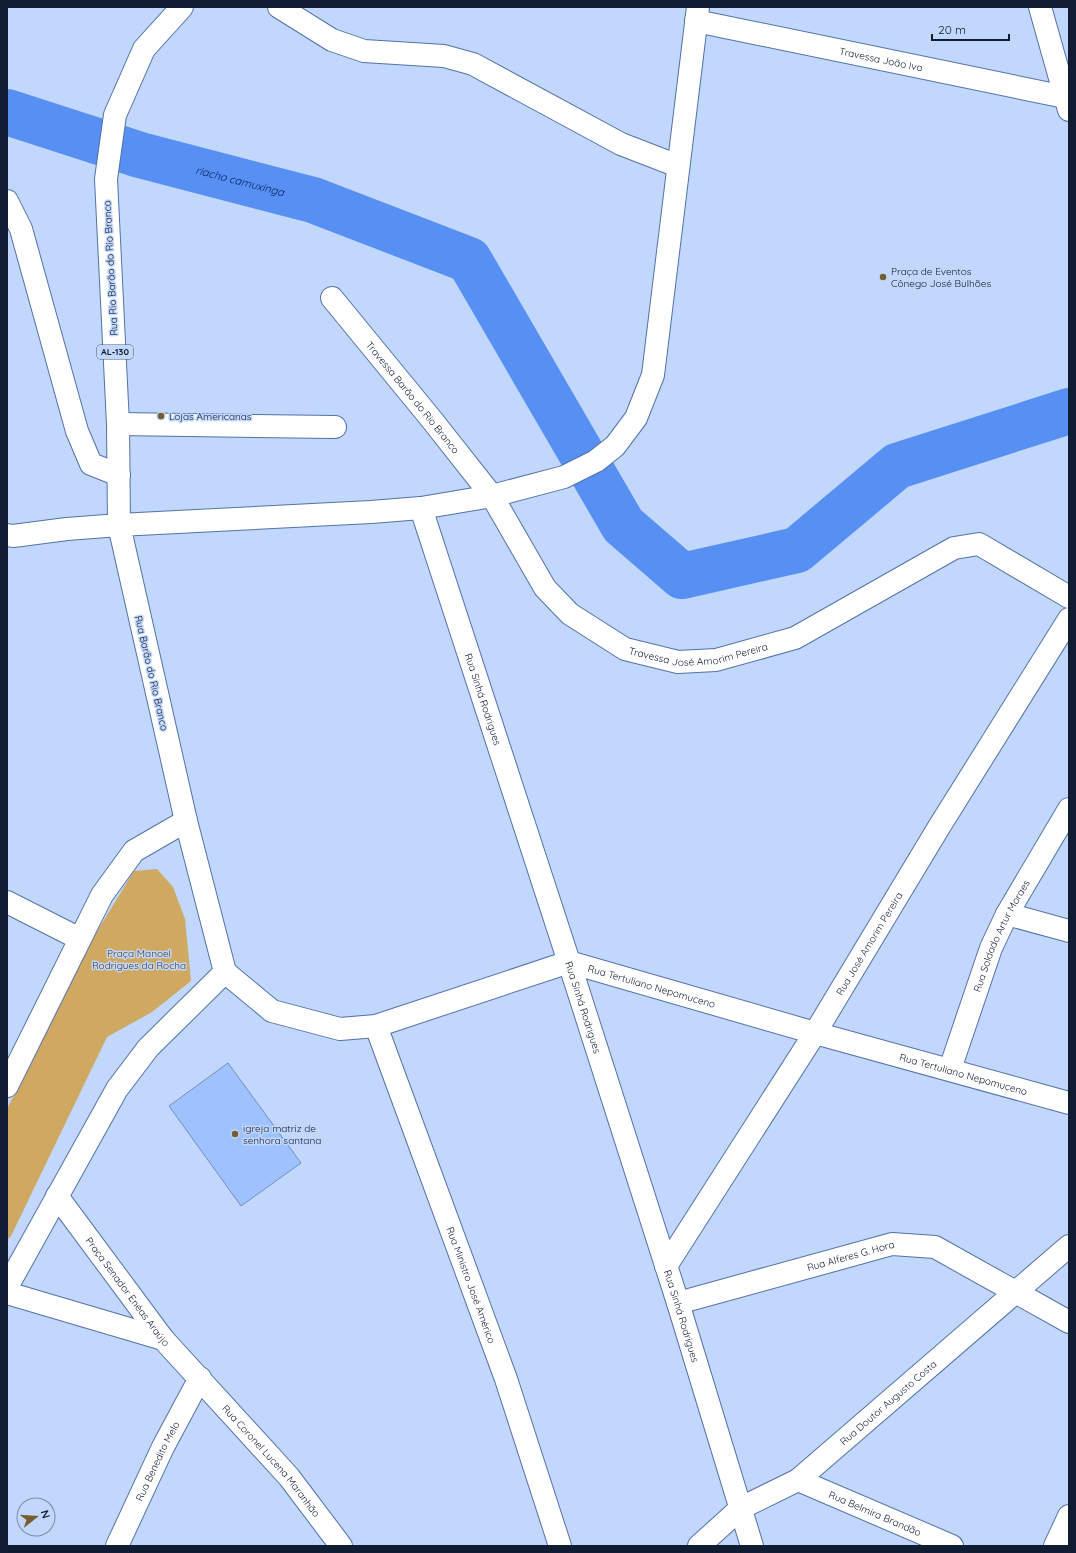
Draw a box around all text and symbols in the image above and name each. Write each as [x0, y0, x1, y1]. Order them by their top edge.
scale bar [932, 16, 1009, 42]
text: 20 m [938, 22, 966, 37]
street label: Travessa João Ivo [838, 45, 924, 75]
water label: riacho camuxinga [194, 163, 287, 200]
street label: Rua Rio Barão do Rio Branco [100, 200, 121, 336]
place label: Praça de Eventos Cônego José Bulhões [891, 265, 991, 290]
marker: Praça de Eventos Cônego José Bulhões [878, 272, 888, 282]
street label: Travessa Barão do Rio Branco [363, 339, 462, 456]
road number: AL-130 [97, 345, 133, 359]
place label: Lojas Americanas [169, 410, 252, 423]
marker: Lojas Americanas [156, 411, 166, 421]
street label: Rua Barão do Rio Branco [132, 614, 171, 732]
street label: Travessa José Amorim Pereira [627, 640, 769, 669]
street label: Rua Sinhá Rodrigues [462, 652, 504, 747]
street label: Rua Soldado Artur Moraes [971, 877, 1033, 994]
street label: Rua José Amorim Pereira [833, 890, 905, 998]
park label: Praça Manoel Rodrigues da Rocha [92, 947, 186, 972]
street label: Rua Sinhá Rodrigues [562, 960, 604, 1055]
street label: Rua Tertuliano Nepomuceno [586, 962, 717, 1011]
street label: Rua Tertuliano Nepomuceno [898, 1051, 1029, 1098]
place label: igreja matriz de senhora santana [243, 1122, 321, 1147]
marker: igreja matriz de senhora santana [230, 1129, 240, 1139]
street label: Rua Ministro José Américo [443, 1225, 498, 1345]
street label: Praça Senador Enéas Araújo [83, 1235, 172, 1349]
street label: Rua Alferes G. Hora [806, 1238, 896, 1274]
street label: Rua Sinhá Rodrigues [661, 1268, 702, 1364]
street label: Rua Doutor Augusto Costa [837, 1357, 939, 1448]
street label: Rua Coronel Lucena Maranhão [219, 1402, 323, 1520]
street label: Rua Benedito Melo [133, 1419, 183, 1503]
street label: Rua Belmira Brandão [827, 1488, 923, 1539]
north arrow [16, 1497, 56, 1537]
text: N [38, 1508, 53, 1520]

